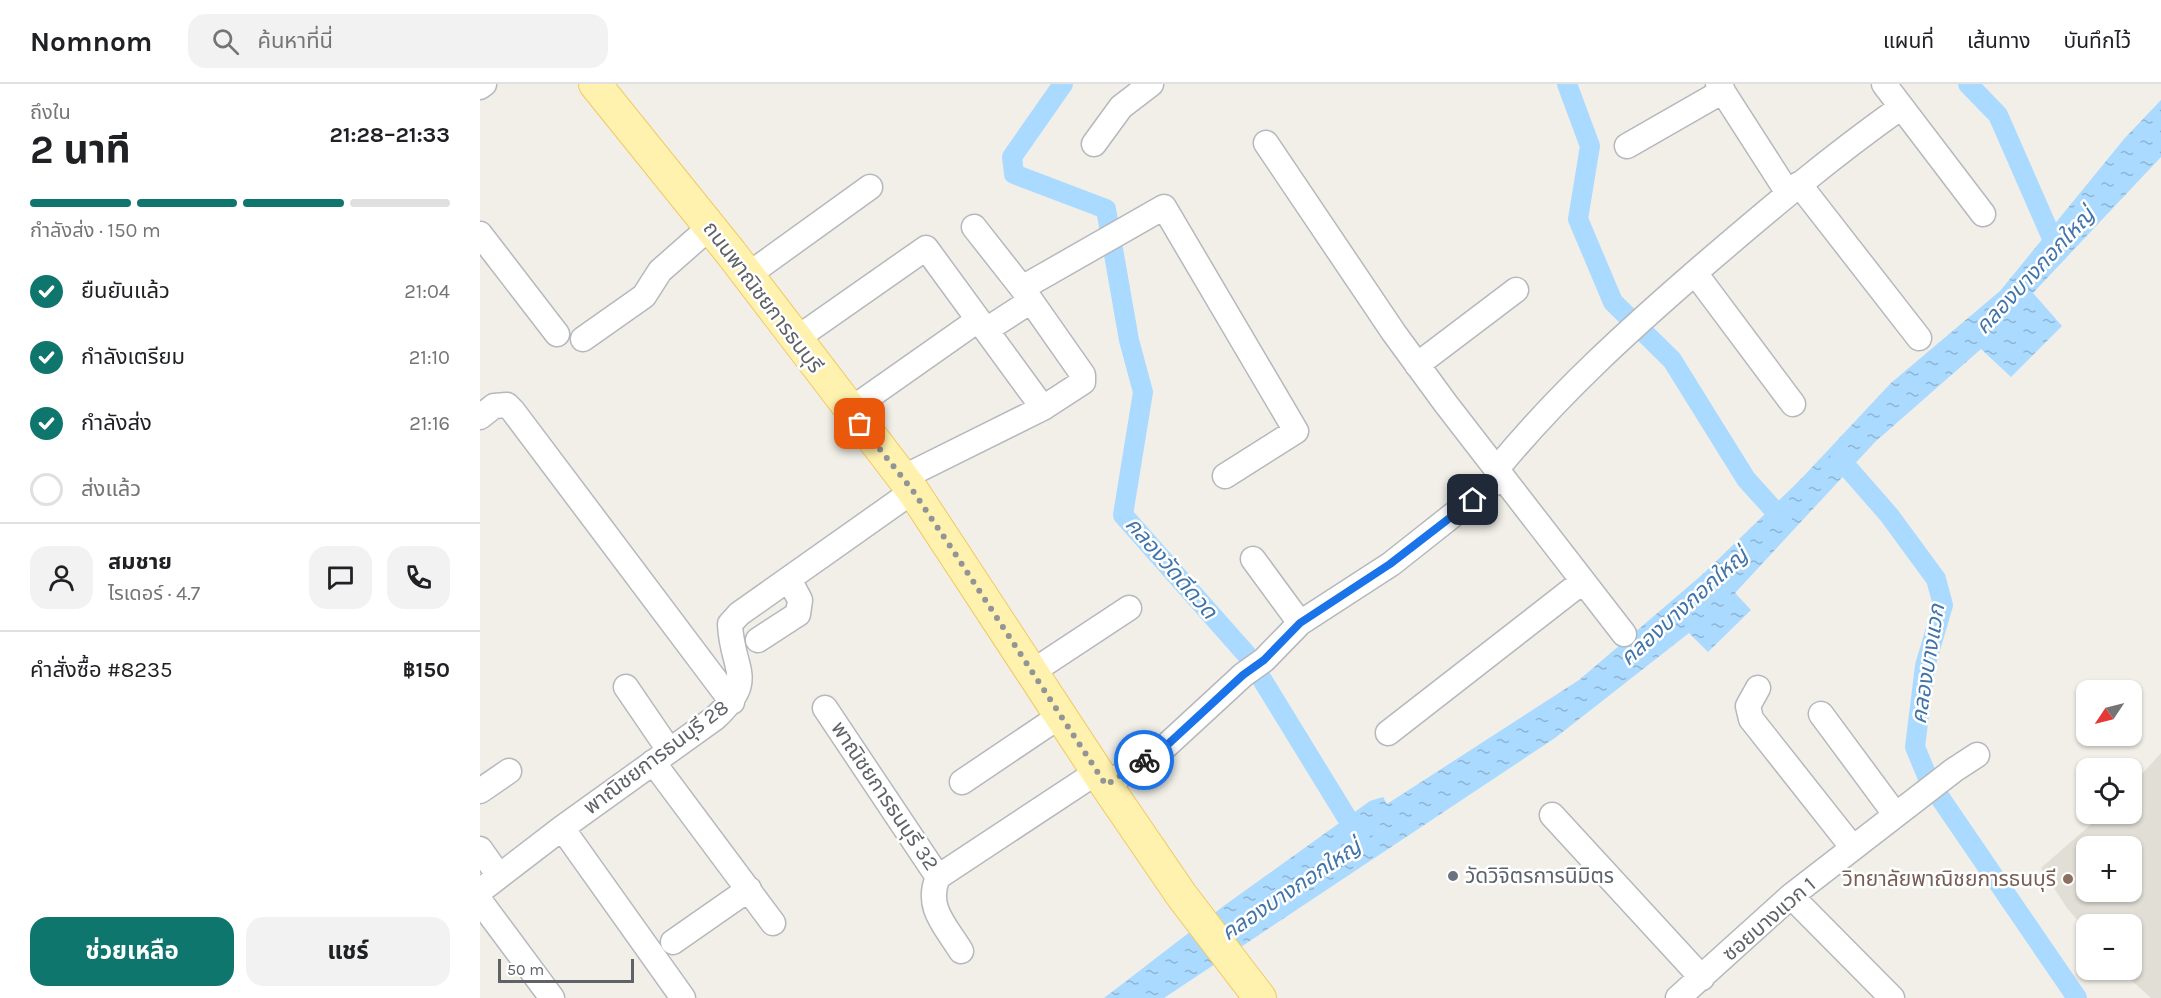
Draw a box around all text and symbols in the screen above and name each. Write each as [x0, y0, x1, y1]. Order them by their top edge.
search box [188, 14, 608, 68]
text: Nomnom [30, 25, 152, 58]
icon: search [209, 25, 242, 58]
text: ค้นหาที่นี่ [257, 28, 333, 54]
text: แผนที่ [1883, 29, 1934, 53]
text: เส้นทาง [1967, 29, 2031, 53]
text: บันทึกไว้ [2064, 29, 2131, 53]
text: ถึงใน [30, 101, 71, 124]
text: 21:28–21:33 [329, 122, 450, 148]
text: 2 นาที [30, 127, 131, 173]
water label: คลองบางกอกใหญ่ [1970, 200, 2102, 339]
street label: ถนนพาณิชยการธนบุรี [697, 217, 828, 378]
text: กำลังส่ง · 150 m [30, 219, 161, 242]
icon: check [30, 275, 63, 308]
text: ยืนยันแล้ว [81, 278, 170, 304]
text: 21:04 [404, 280, 450, 303]
icon: check [30, 341, 63, 374]
text: กำลังเตรียม [81, 344, 185, 370]
text: 21:10 [409, 346, 450, 369]
pin [834, 398, 885, 449]
icon: check [30, 407, 63, 440]
icon: bag [843, 407, 876, 440]
text: กำลังส่ง [81, 410, 152, 436]
text: 21:16 [409, 412, 450, 435]
pin [1447, 474, 1498, 525]
text: ส่งแล้ว [81, 476, 141, 502]
icon: home [1456, 483, 1489, 516]
water label: คลองวัดดีดวด [1120, 512, 1223, 625]
water label: คลองบางกอกใหญ่ [1615, 541, 1755, 671]
button: person [30, 546, 93, 609]
button: chat [309, 546, 372, 609]
button: phone [387, 546, 450, 609]
text: สมชาย [108, 549, 172, 575]
text: ไรเดอร์ · 4.7 [108, 582, 200, 605]
water label: คลองบางแวก [1906, 602, 1950, 726]
text: คำสั่งซื้อ #8235 [30, 657, 172, 683]
text: ฿150 [403, 657, 450, 683]
north arrow [2076, 680, 2142, 746]
map controls [2076, 680, 2142, 980]
street label: พาณิชยการธนบุรี 28 [579, 695, 734, 820]
street label: พาณิชยการธนบุรี 32 [825, 717, 944, 876]
courier [1114, 730, 1174, 790]
icon: bike [1128, 744, 1161, 777]
button: locate [2076, 758, 2142, 824]
water label: คลองบางกอกใหญ่ [1216, 832, 1368, 946]
button: + [2076, 836, 2142, 902]
place label: วัดวิจิตรการนิมิตร [1465, 864, 1614, 888]
place label: วิทยาลัยพาณิชยการธนบุรี [1842, 867, 2056, 892]
marker: วัดวิจิตรการนิมิตร [1446, 869, 1460, 883]
street label: ซอยบางแวก 1 [1718, 872, 1820, 966]
marker: วิทยาลัยพาณิชยการธนบุรี [2061, 872, 2075, 886]
button: − [2076, 914, 2142, 980]
button: ช่วยเหลือ [30, 917, 234, 986]
button: แชร์ [246, 917, 450, 986]
scale bar [498, 956, 634, 984]
text: 50 m [507, 960, 544, 979]

